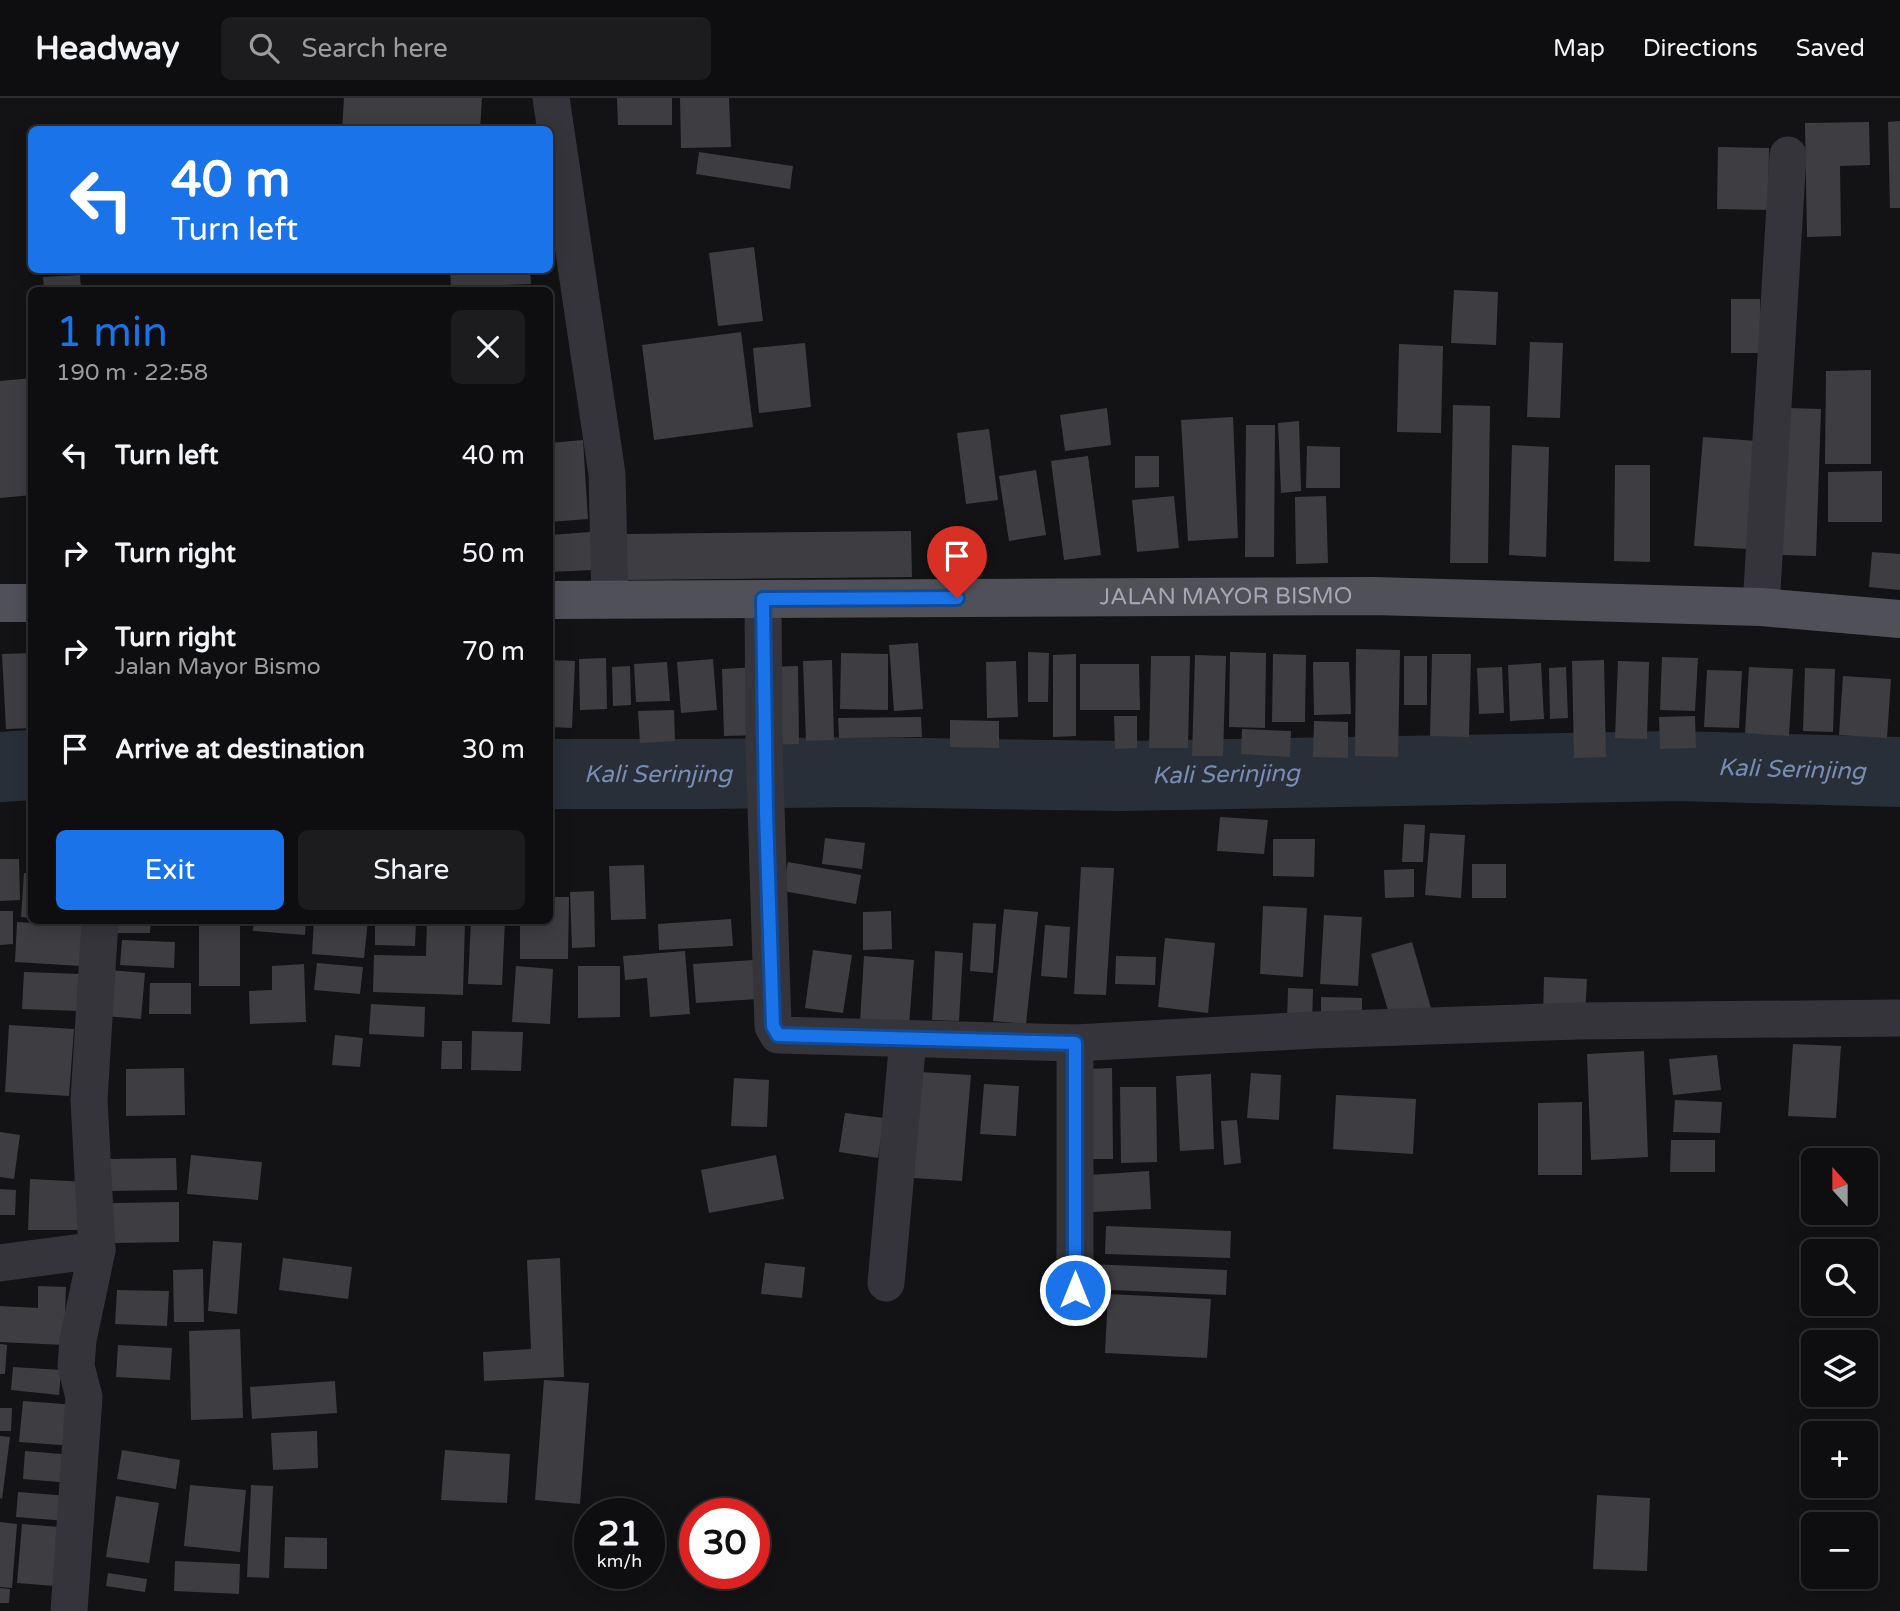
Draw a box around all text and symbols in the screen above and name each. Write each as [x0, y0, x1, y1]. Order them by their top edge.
search box [221, 17, 711, 80]
text: Headway [35, 29, 179, 68]
icon: search [245, 29, 283, 67]
text: Search here [301, 33, 448, 64]
text: Map [1553, 34, 1605, 63]
text: Directions [1643, 34, 1758, 63]
text: Saved [1796, 34, 1865, 63]
text: 40 m [171, 151, 290, 210]
icon: left [56, 154, 147, 245]
text: Turn left [171, 211, 298, 249]
text: 1 min [56, 307, 168, 358]
button: close [451, 310, 525, 384]
text: 190 m · 22:58 [56, 359, 208, 387]
icon: left [56, 436, 94, 474]
text: Turn left [115, 440, 218, 471]
text: 40 m [462, 440, 525, 471]
pin [927, 526, 987, 598]
icon: right [56, 534, 94, 572]
icon: arrive [938, 537, 976, 575]
text: Turn right [115, 538, 236, 569]
text: 50 m [462, 538, 525, 569]
street label: JALAN MAYOR BISMO [1099, 582, 1353, 611]
text: Turn right [115, 622, 236, 653]
icon: right [56, 632, 94, 670]
text: 70 m [462, 636, 525, 667]
text: Jalan Mayor Bismo [115, 653, 321, 681]
icon: arrive [56, 730, 94, 768]
text: Arrive at destination [115, 734, 365, 765]
text: 30 m [462, 734, 525, 765]
water label: Kali Serinjing [1718, 753, 1868, 786]
water label: Kali Serinjing [1152, 758, 1302, 790]
water label: Kali Serinjing [584, 759, 734, 789]
button: Exit [56, 830, 284, 910]
button: Share [298, 830, 525, 910]
north arrow [1801, 1148, 1878, 1225]
map controls [1801, 1148, 1878, 1589]
button: search [1801, 1239, 1878, 1316]
position arrow [1038, 1253, 1112, 1327]
button: layers [1801, 1330, 1878, 1407]
button: + [1801, 1421, 1878, 1498]
speed limit sign: 30 [679, 1498, 770, 1589]
button: − [1801, 1512, 1878, 1589]
text: 21 [598, 1513, 641, 1555]
text: km/h [597, 1550, 642, 1572]

